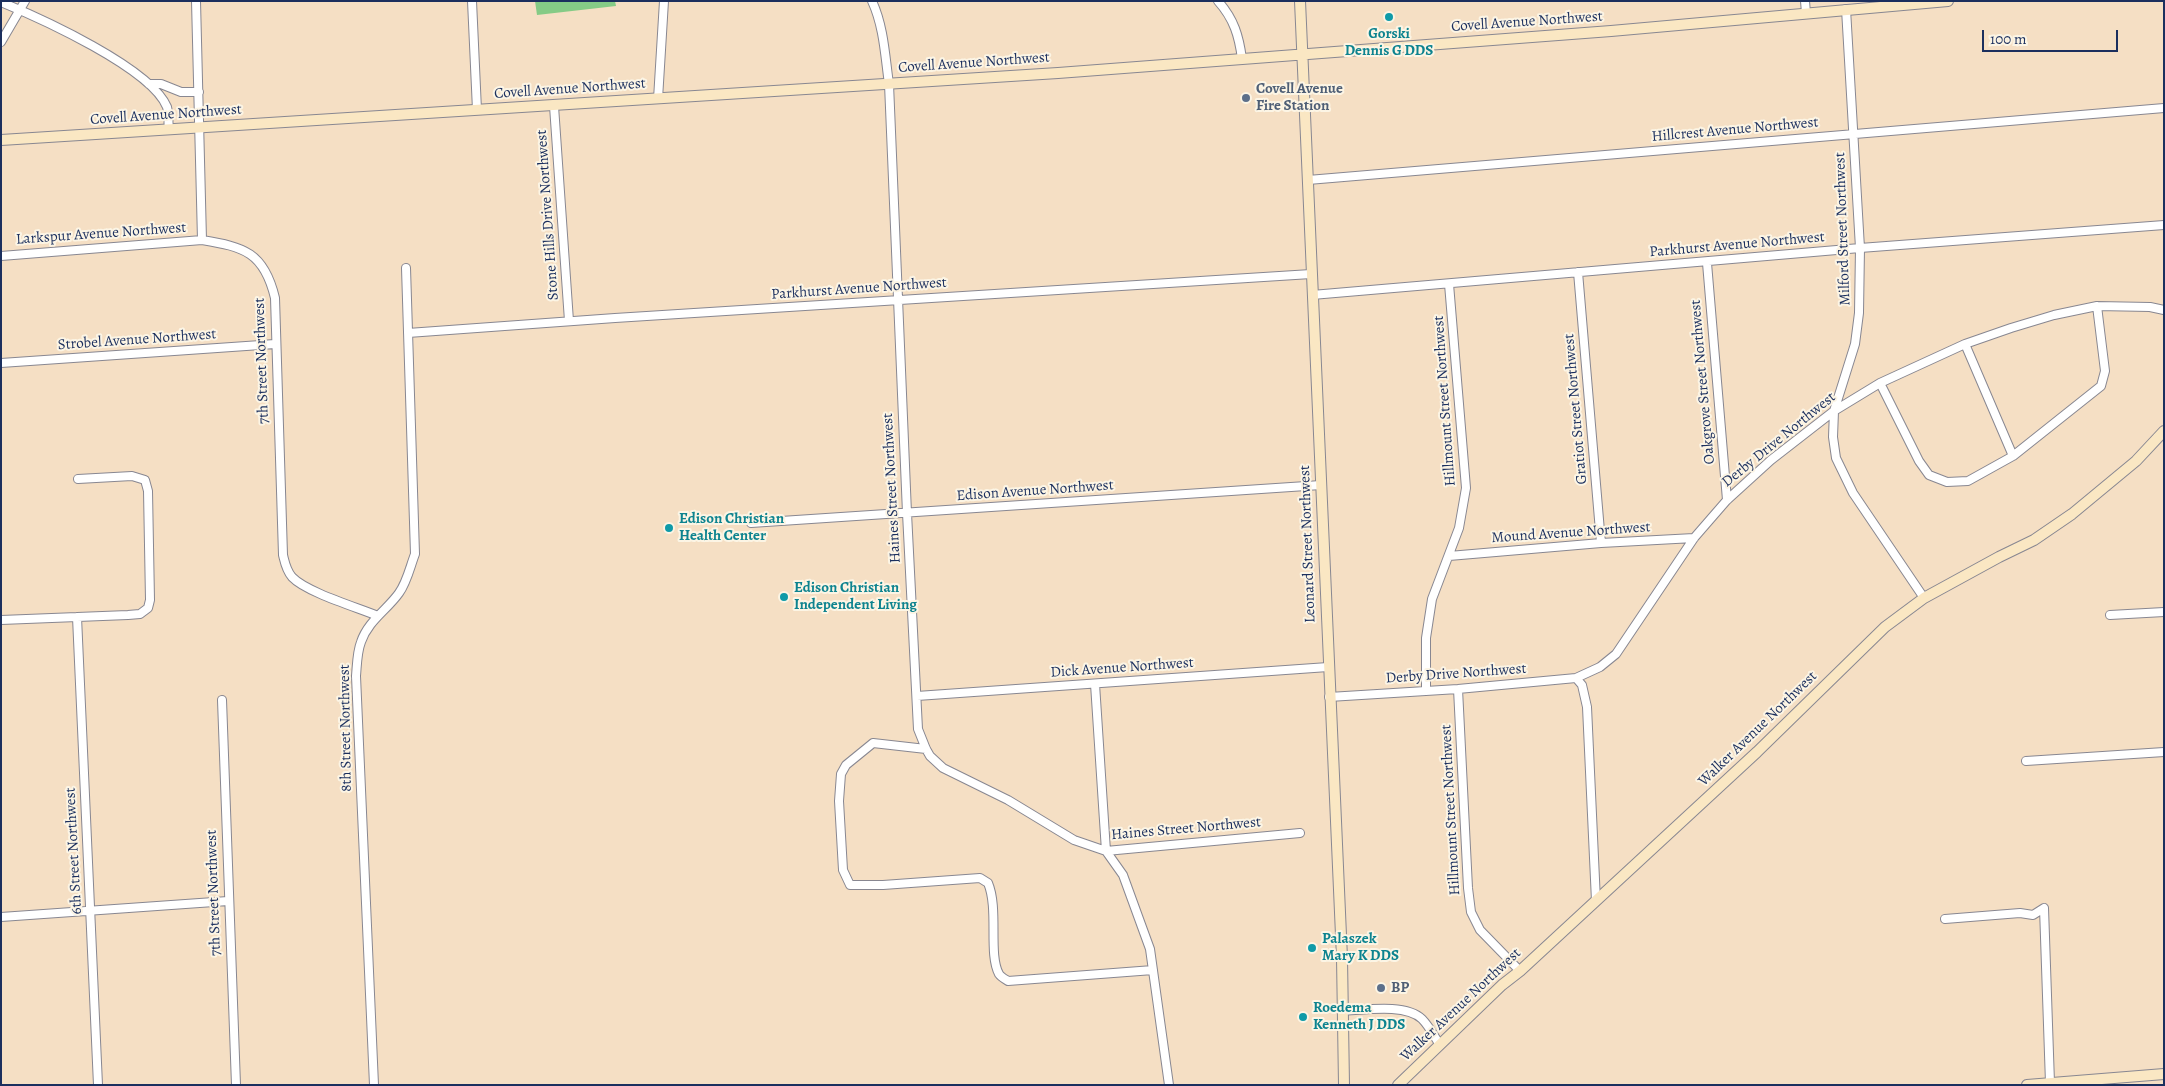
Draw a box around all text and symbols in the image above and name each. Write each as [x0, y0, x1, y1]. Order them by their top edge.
street label: Covell Avenue Northwest [1451, 8, 1603, 36]
marker: Gorski Dennis G DDS [1383, 11, 1395, 23]
scale bar [1985, 20, 2121, 52]
place label: Gorski Dennis G DDS [1345, 25, 1433, 60]
text: 100 m [1990, 29, 2027, 49]
street label: Covell Avenue Northwest [898, 49, 1050, 77]
street label: Covell Avenue Northwest [494, 75, 646, 103]
place label: Covell Avenue Fire Station [1256, 80, 1343, 115]
marker: Covell Avenue Fire Station [1240, 92, 1252, 104]
street label: Covell Avenue Northwest [90, 101, 242, 129]
street label: Hillcrest Avenue Northwest [1651, 114, 1819, 146]
street label: Stone Hills Drive Northwest [533, 129, 563, 301]
street label: Milford Street Northwest [1831, 152, 1855, 306]
street label: Larkspur Avenue Northwest [15, 219, 187, 249]
street label: Parkhurst Avenue Northwest [1649, 228, 1825, 262]
street label: Parkhurst Avenue Northwest [771, 274, 947, 304]
street label: 7th Street Northwest [251, 297, 273, 425]
street label: Oakgrove Street Northwest [1687, 299, 1719, 465]
street label: Hillmount Street Northwest [1430, 315, 1460, 487]
street label: Strobel Avenue Northwest [57, 325, 217, 355]
street label: Gratiot Street Northwest [1560, 333, 1592, 485]
street label: Derby Drive Northwest [1719, 389, 1839, 491]
street label: Haines Street Northwest [879, 412, 905, 564]
street label: Leonard Street Northwest [1296, 465, 1320, 623]
street label: Edison Avenue Northwest [956, 477, 1114, 505]
place label: Edison Christian Health Center [679, 510, 784, 545]
street label: Mound Avenue Northwest [1491, 518, 1651, 548]
marker: Edison Christian Health Center [663, 522, 675, 534]
place label: Edison Christian Independent Living [794, 579, 917, 614]
marker: Edison Christian Independent Living [778, 591, 790, 603]
street label: Dick Avenue Northwest [1050, 654, 1194, 682]
street label: Derby Drive Northwest [1385, 660, 1527, 688]
street label: 8th Street Northwest [336, 664, 356, 792]
street label: Walker Avenue Northwest [1695, 668, 1821, 790]
street label: Hillmount Street Northwest [1438, 724, 1464, 896]
street label: 6th Street Northwest [62, 787, 86, 915]
street label: Haines Street Northwest [1110, 813, 1262, 845]
street label: 7th Street Northwest [203, 829, 225, 957]
place label: Palaszek Mary K DDS [1322, 930, 1399, 965]
marker: Palaszek Mary K DDS [1306, 942, 1318, 954]
street label: Walker Avenue Northwest [1397, 945, 1525, 1065]
place label: BP [1391, 979, 1409, 997]
marker: BP [1375, 982, 1387, 994]
place label: Roedema Kenneth J DDS [1313, 999, 1405, 1034]
marker: Roedema Kenneth J DDS [1297, 1011, 1309, 1023]

